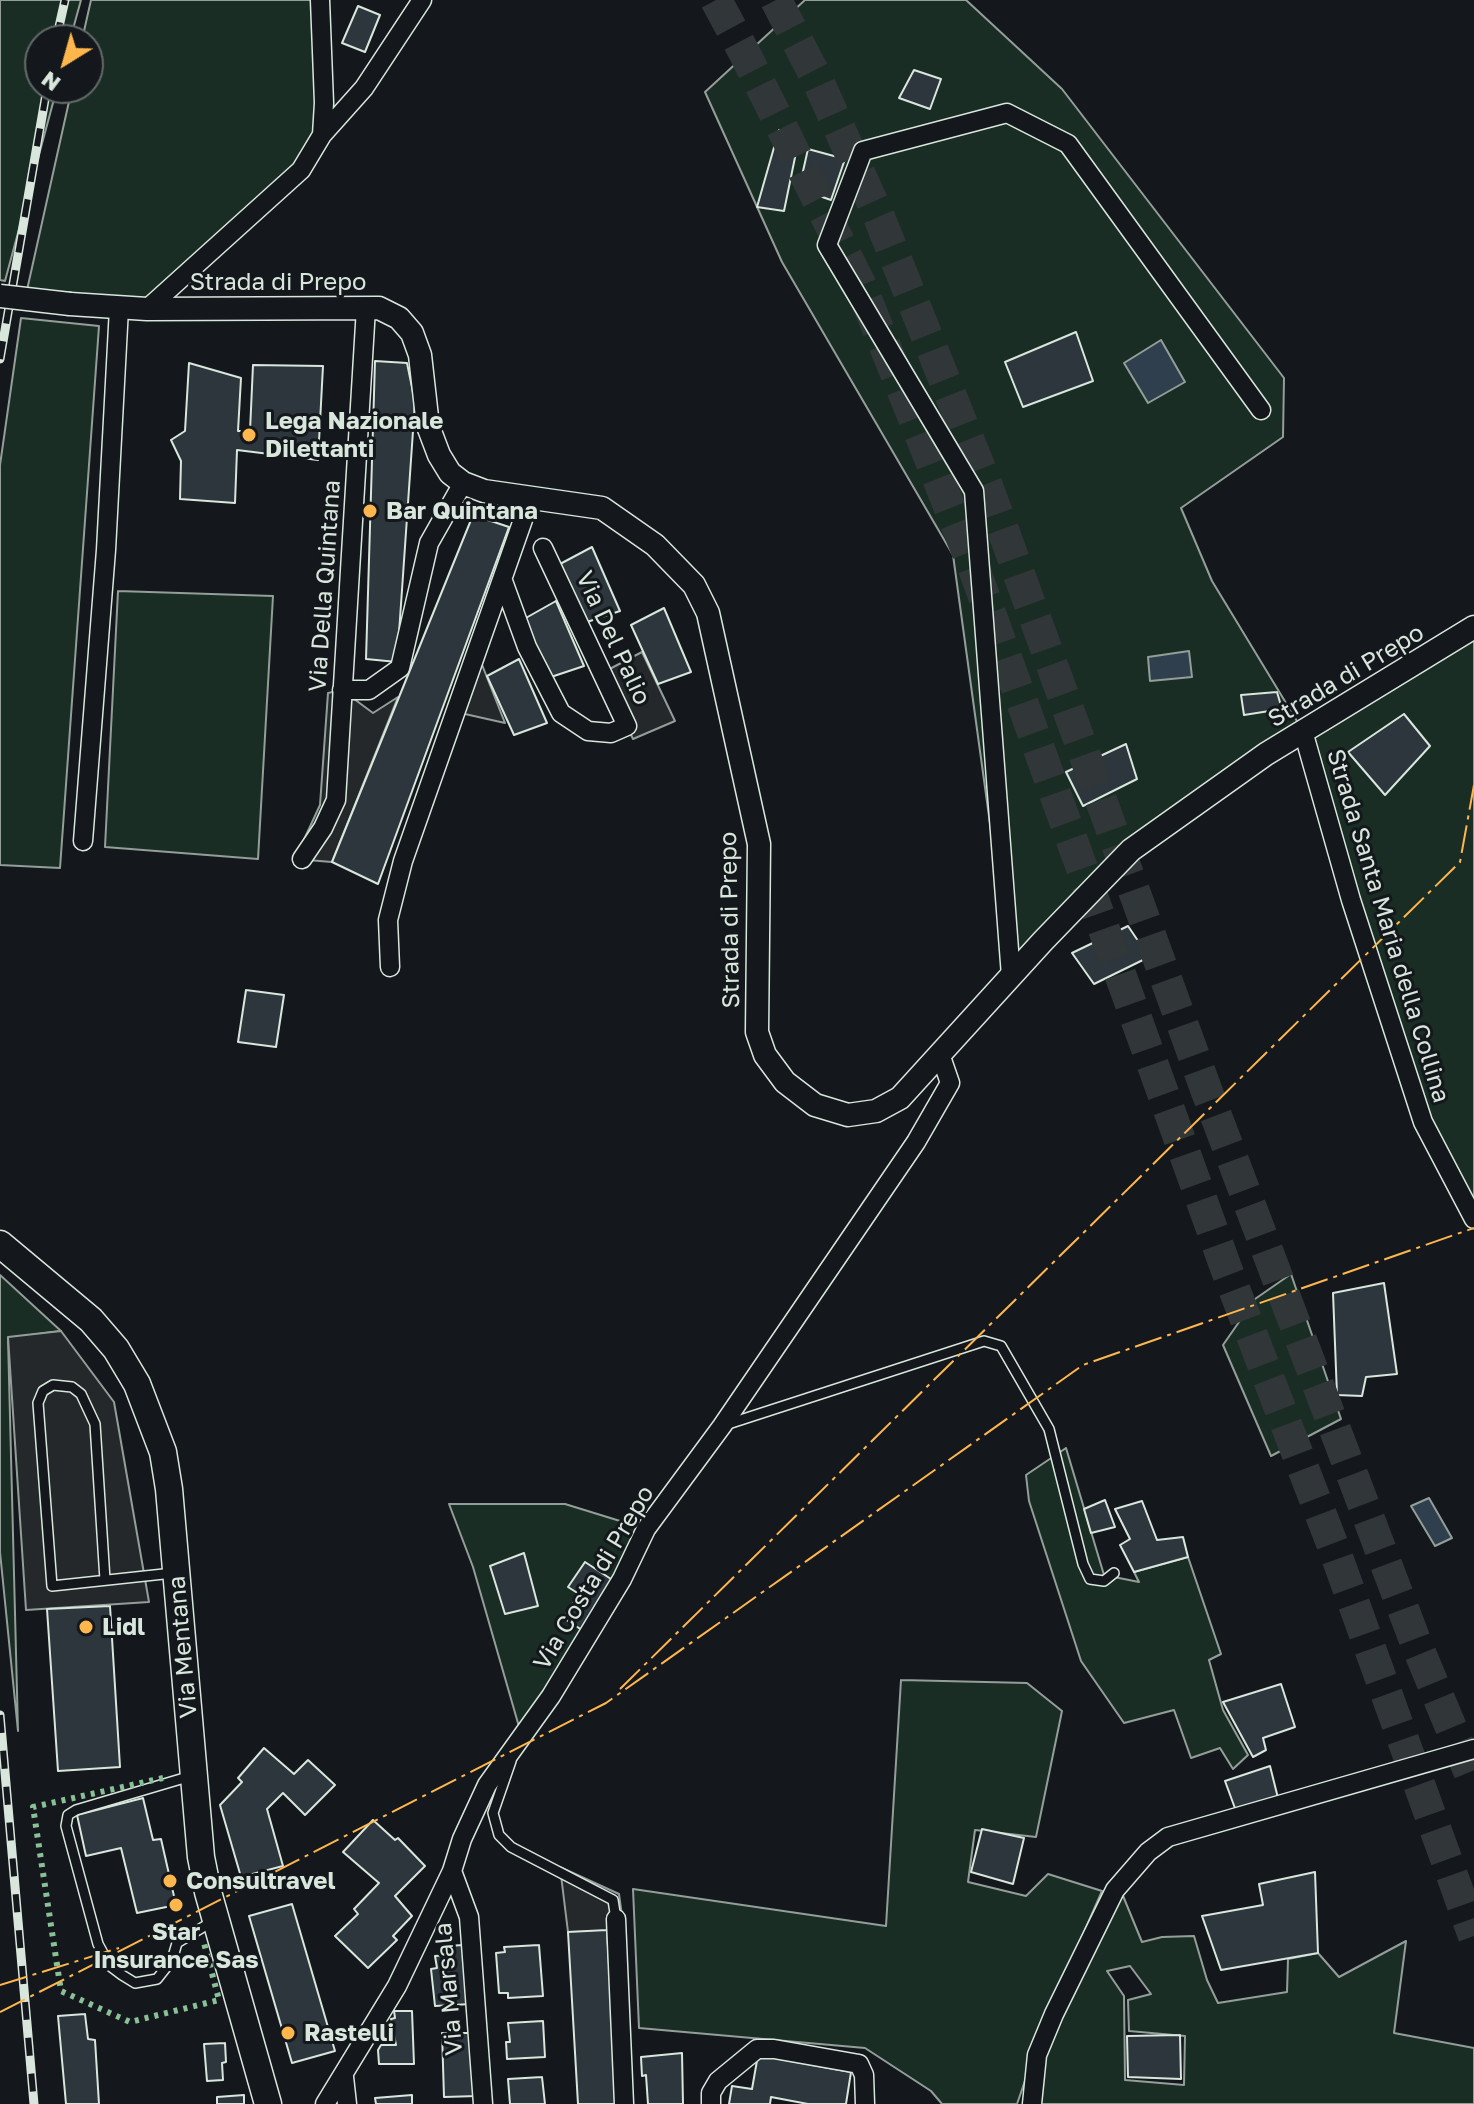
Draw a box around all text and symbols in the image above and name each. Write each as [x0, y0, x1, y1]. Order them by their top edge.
north arrow [24, 24, 104, 104]
text: N [36, 66, 65, 98]
street label: Strada di Prepo [190, 268, 366, 296]
place label: Lega Nazionale Dilettanti [265, 407, 443, 463]
marker: Lega Nazionale Dilettanti [240, 426, 258, 444]
street label: Via Della Quintana [303, 479, 347, 693]
place label: Bar Quintana [386, 497, 538, 525]
marker: Bar Quintana [361, 502, 379, 520]
street label: Via Del Palio [570, 567, 656, 709]
street label: Strada di Prepo [1263, 618, 1429, 734]
street label: Strada Santa Maria della Collina [1320, 746, 1456, 1106]
street label: Strada di Prepo [714, 831, 746, 1009]
street label: Via Costa di Prepo [528, 1481, 660, 1675]
street label: Via Mentana [162, 1575, 204, 1719]
place label: Lidl [102, 1613, 145, 1641]
marker: Lidl [77, 1618, 95, 1636]
place label: Consultravel [186, 1867, 336, 1895]
marker: Consultravel [161, 1872, 179, 1890]
marker: Star Insurance Sas [167, 1896, 185, 1914]
place label: Star Insurance Sas [93, 1918, 259, 1974]
street label: Via Marsala [429, 1921, 469, 2057]
place label: Rastelli [304, 2019, 394, 2047]
marker: Rastelli [279, 2024, 297, 2042]

